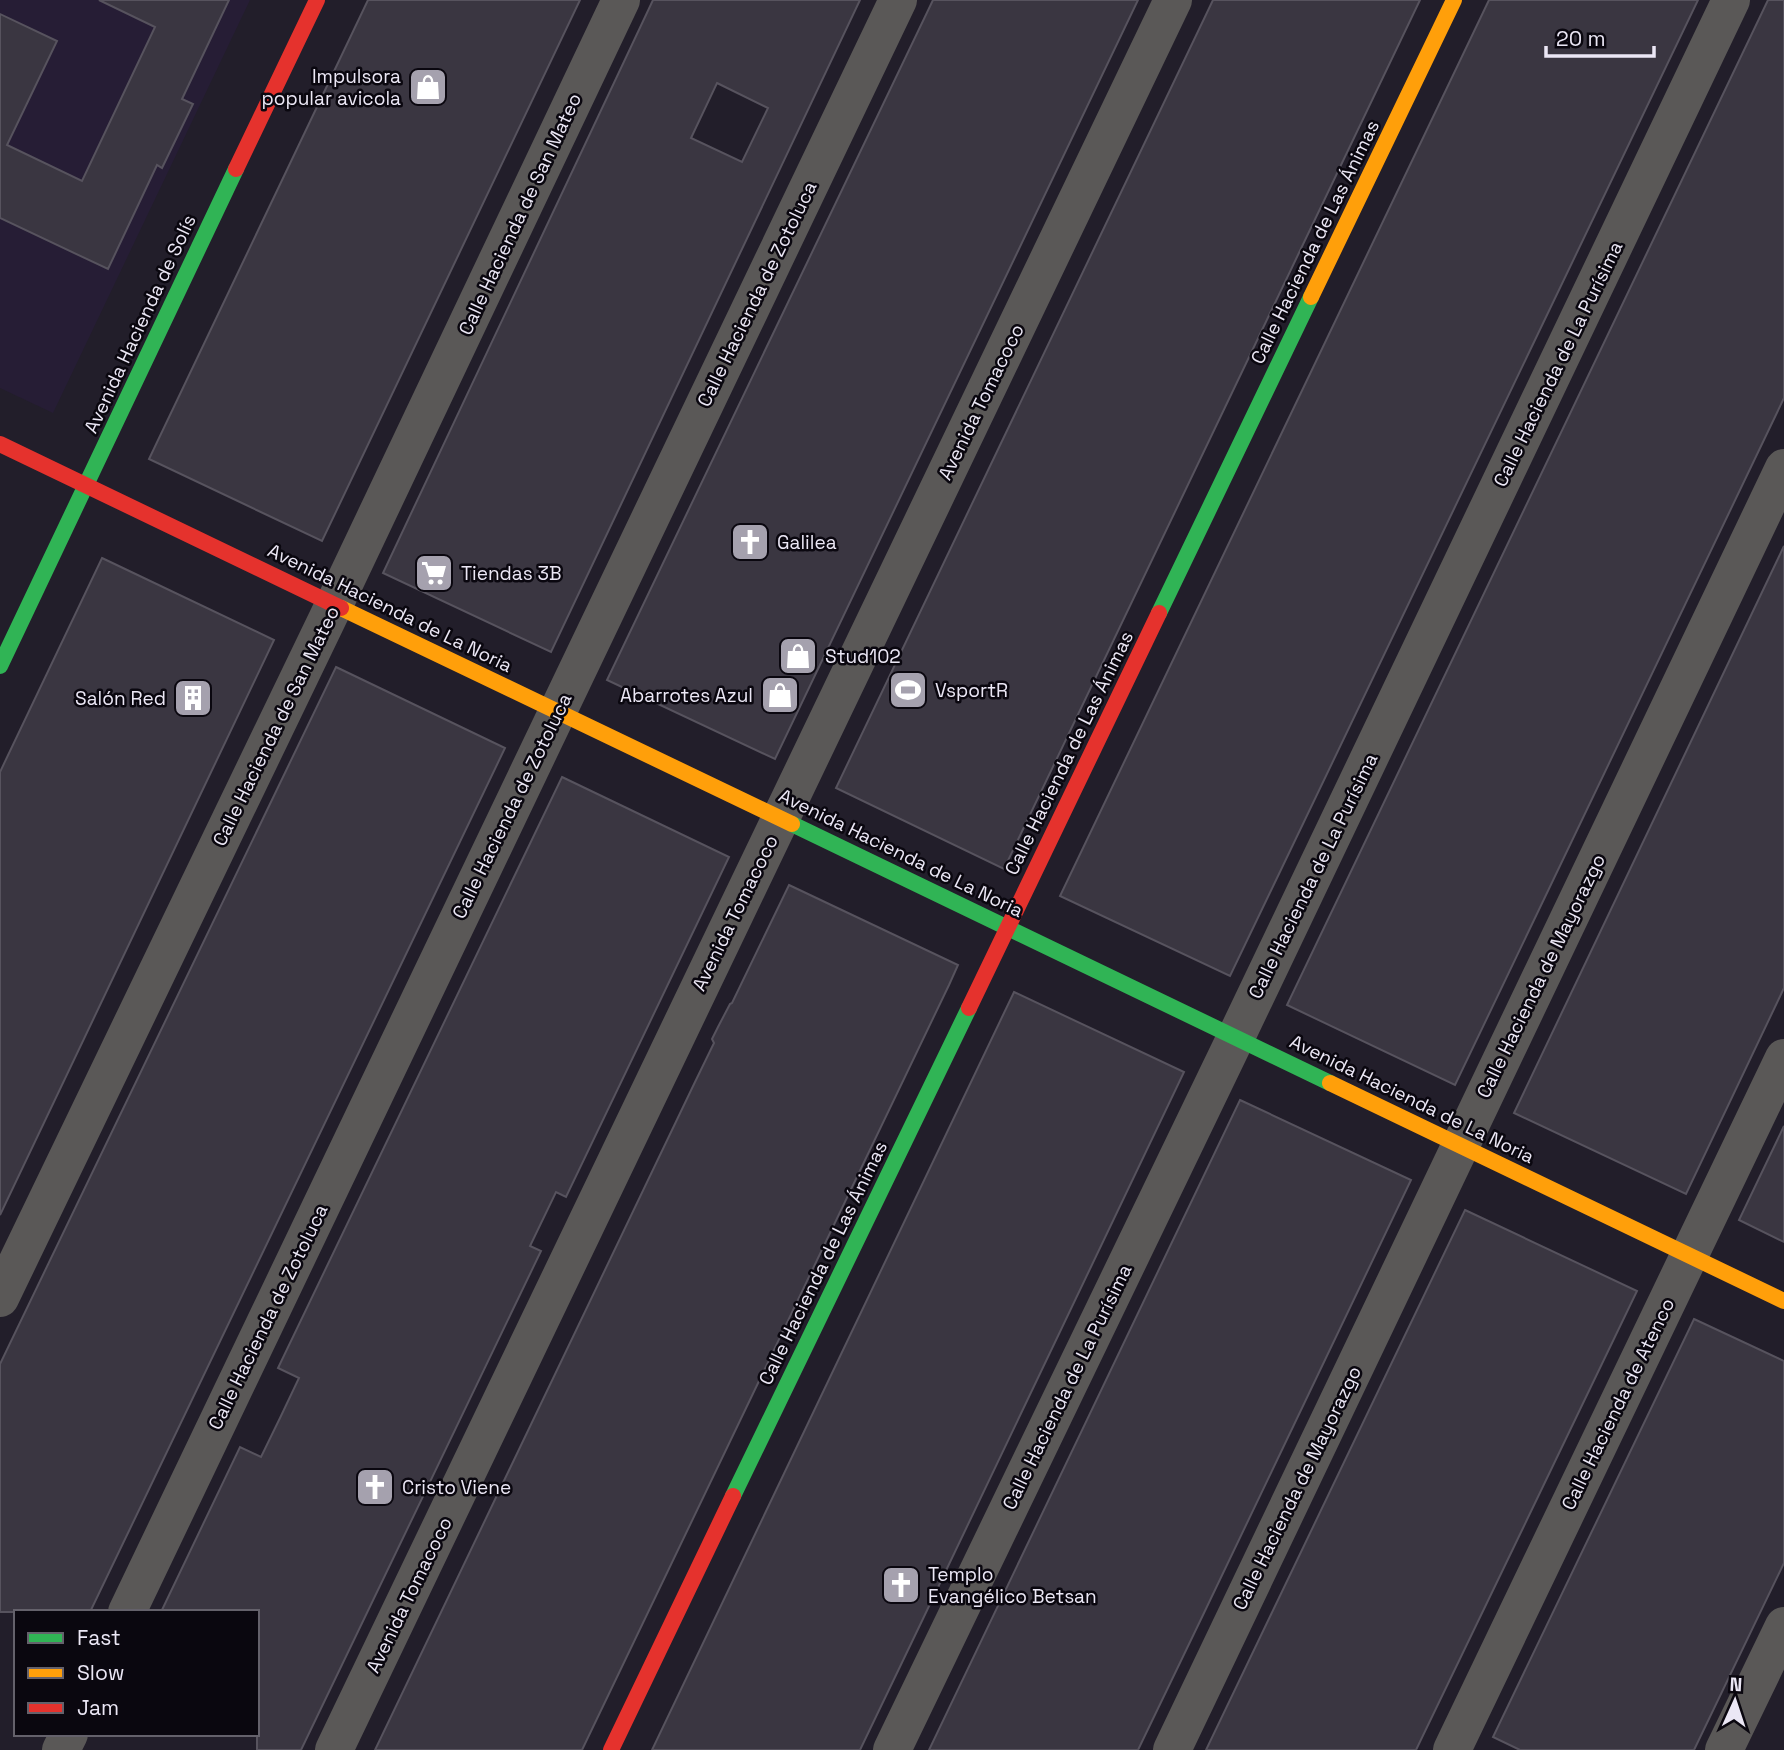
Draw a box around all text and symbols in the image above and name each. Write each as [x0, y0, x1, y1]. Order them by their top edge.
scale bar [1546, 14, 1654, 58]
text: 20 m [1556, 25, 1606, 52]
place label: Impulsora popular avicola [262, 64, 401, 111]
shop icon: Impulsora popular avicola [407, 66, 449, 108]
street label: Calle Hacienda de San Mateo [453, 89, 587, 339]
street label: Calle Hacienda de Las Ánimas [1245, 116, 1385, 368]
street label: Calle Hacienda de Zotoluca [691, 177, 823, 411]
street label: Avenida Hacienda de Solís [78, 211, 202, 437]
street label: Calle Hacienda de La Purísima [1488, 237, 1628, 491]
street label: Avenida Tomacoco [932, 320, 1030, 484]
church icon: Galilea [729, 521, 771, 563]
place label: Galilea [777, 530, 837, 555]
street label: Avenida Hacienda de La Noria [264, 538, 516, 678]
supermarket icon: Tiendas 3B [413, 552, 455, 594]
place label: Tiendas 3B [461, 561, 562, 586]
street label: Calle Hacienda de San Mateo [207, 602, 345, 850]
street label: Calle Hacienda de Las Ánimas [999, 627, 1139, 879]
shop icon: Stud102 [777, 635, 819, 677]
place label: Stud102 [825, 644, 901, 669]
sports icon: VsportR [887, 669, 929, 711]
shop icon: Abarrotes Azul [759, 674, 801, 716]
building icon: Salón Red [172, 677, 214, 719]
place label: VsportR [935, 678, 1008, 703]
place label: Abarrotes Azul [620, 683, 753, 708]
place label: Salón Red [75, 686, 166, 711]
street label: Calle Hacienda de Zotoluca [446, 689, 578, 923]
street label: Calle Hacienda de La Purísima [1243, 749, 1383, 1003]
street label: Avenida Hacienda de La Noria [775, 783, 1027, 923]
street label: Avenida Tomacoco [686, 831, 784, 995]
street label: Calle Hacienda de Mayorazgo [1471, 850, 1611, 1102]
street label: Avenida Hacienda de La Noria [1286, 1029, 1538, 1169]
street label: Calle Hacienda de Las Ánimas [753, 1137, 893, 1389]
street label: Calle Hacienda de Zotoluca [202, 1200, 334, 1434]
street label: Calle Hacienda de La Purísima [997, 1260, 1137, 1514]
street label: Calle Hacienda de Atenco [1556, 1294, 1680, 1514]
street label: Calle Hacienda de Mayorazgo [1227, 1362, 1367, 1614]
church icon: Cristo Viene [354, 1466, 396, 1508]
place label: Cristo Viene [402, 1475, 511, 1500]
street label: Avenida Tomacoco [360, 1513, 458, 1677]
place label: Templo Evangélico Betsan [928, 1562, 1097, 1609]
church icon: Templo Evangélico Betsan [880, 1564, 922, 1606]
legend [14, 1610, 259, 1736]
text: Fast [77, 1624, 121, 1651]
text: Slow [77, 1659, 125, 1686]
north arrow [1700, 1666, 1770, 1736]
text: N [1729, 1672, 1743, 1697]
text: Jam [77, 1694, 119, 1721]

